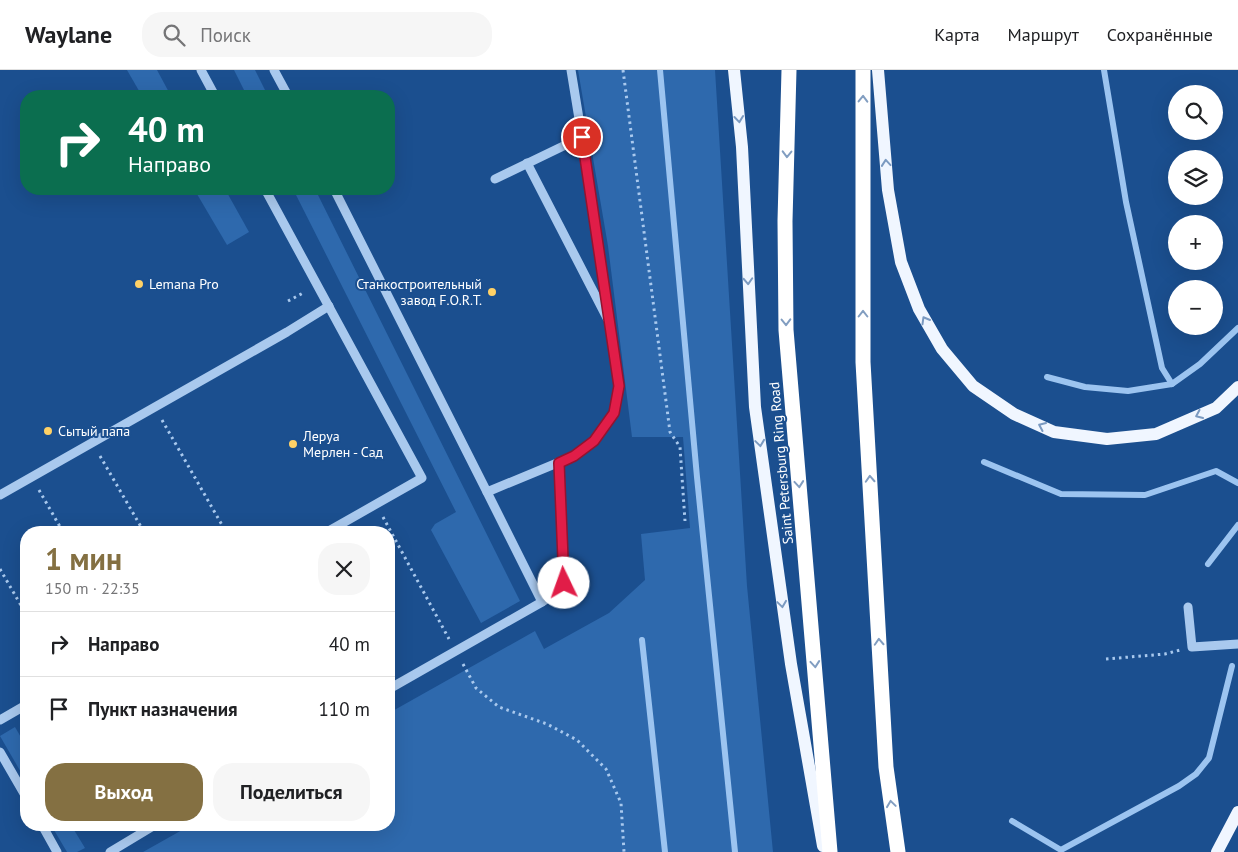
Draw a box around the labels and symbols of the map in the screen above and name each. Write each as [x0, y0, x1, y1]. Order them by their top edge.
one-way arrow [858, 94, 868, 102]
one-way arrow [733, 115, 744, 123]
pin [561, 116, 603, 158]
one-way arrow [782, 150, 792, 158]
one-way arrow [880, 159, 891, 167]
place label: Lemana Pro [149, 275, 219, 293]
place label: Станкостроительный завод F.O.R.T. [356, 275, 482, 309]
one-way arrow [743, 277, 754, 285]
marker: Lemana Pro [133, 278, 145, 290]
marker: Станкостроительный завод F.O.R.T. [486, 286, 498, 298]
one-way arrow [858, 309, 868, 317]
one-way arrow [921, 316, 931, 325]
one-way arrow [781, 319, 791, 327]
street label: Saint Petersburg Ring Road [765, 381, 797, 545]
one-way arrow [1195, 409, 1204, 420]
place label: Сытый папа [58, 422, 130, 440]
one-way arrow [1038, 422, 1047, 433]
marker: Сытый папа [42, 425, 54, 437]
place label: Леруа Мерлен - Сад [302, 427, 384, 461]
marker: Леруа Мерлен - Сад [287, 438, 299, 450]
one-way arrow [754, 438, 764, 447]
one-way arrow [865, 475, 876, 483]
one-way arrow [794, 481, 805, 489]
position arrow [537, 556, 589, 608]
one-way arrow [776, 600, 787, 608]
one-way arrow [874, 637, 885, 645]
one-way arrow [809, 660, 820, 668]
one-way arrow [887, 799, 897, 808]

